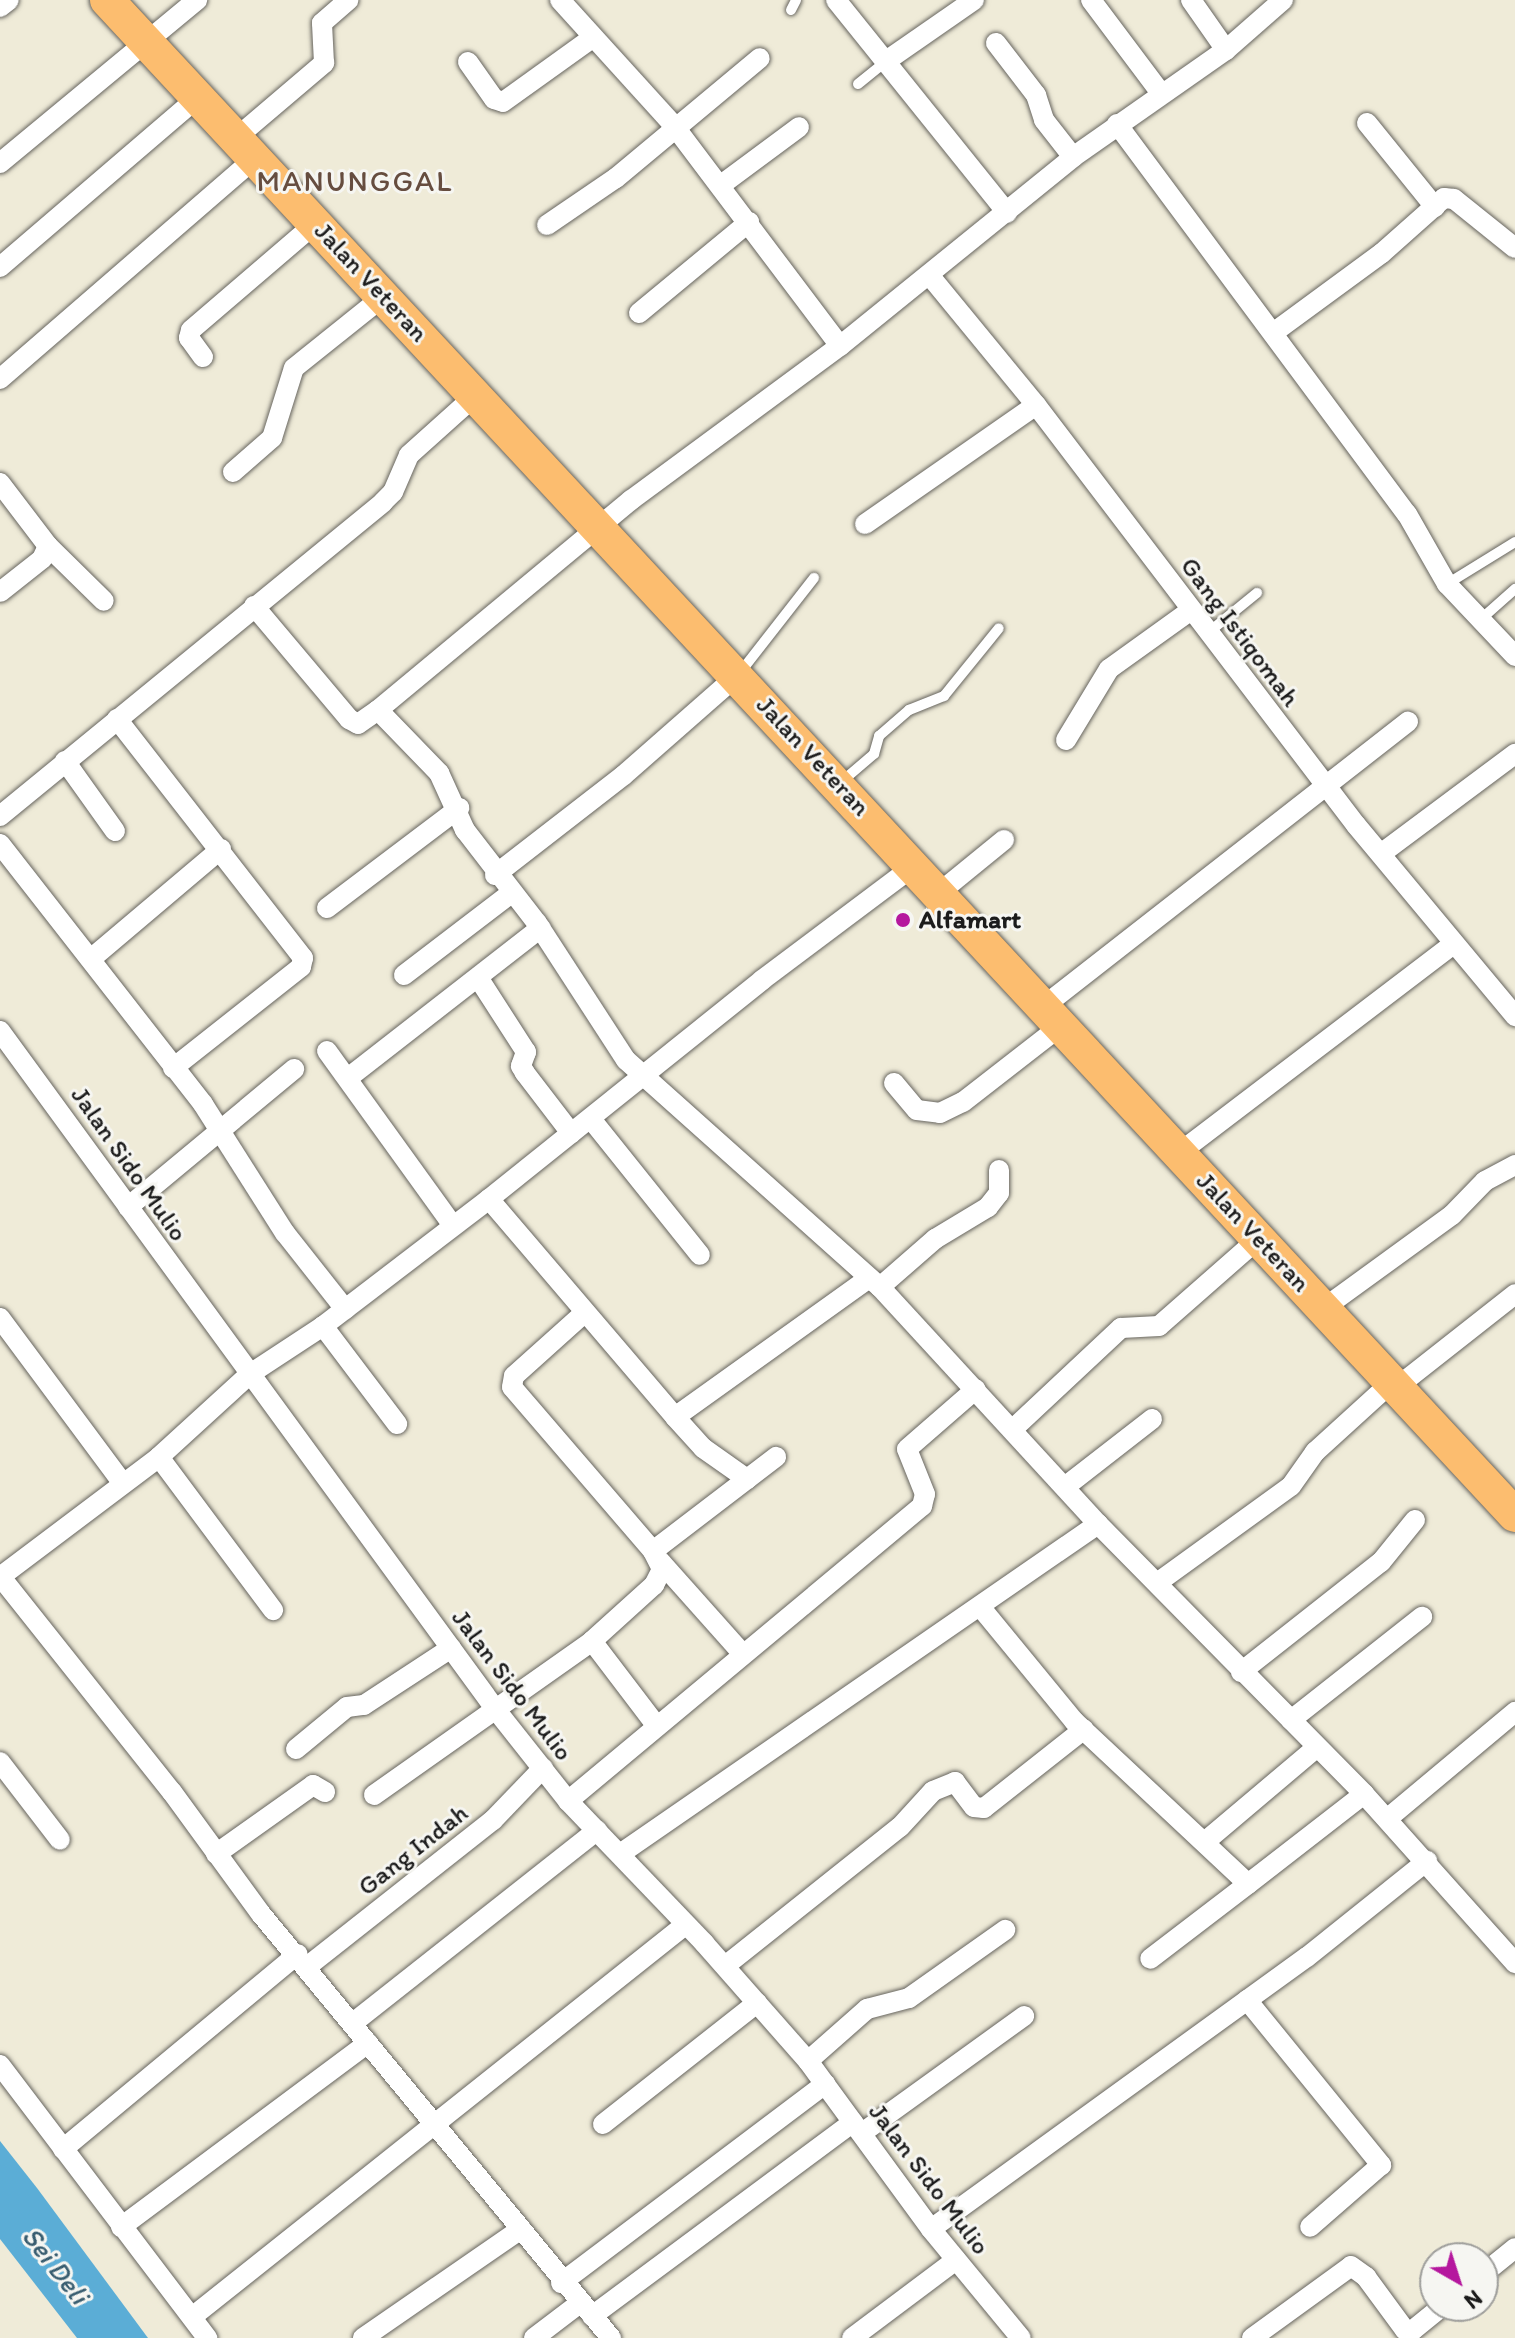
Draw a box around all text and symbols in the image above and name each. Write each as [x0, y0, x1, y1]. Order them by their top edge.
district label: MANUNGGAL [257, 163, 453, 199]
street label: Jalan Veteran [308, 216, 434, 348]
street label: Gang Istiqomah [1174, 552, 1306, 712]
street label: Jalan Veteran [750, 690, 876, 822]
place label: Alfamart [919, 904, 1021, 936]
marker: Alfamart [894, 911, 912, 929]
street label: Jalan Sido Mulio [64, 1080, 194, 1248]
street label: Jalan Veteran [1190, 1166, 1316, 1298]
street label: Jalan Sido Mulio [445, 1603, 579, 1767]
street label: Gang Indah [352, 1797, 474, 1903]
street label: Jalan Sido Mulio [862, 2097, 996, 2261]
water label: Sei Deli [15, 2219, 97, 2311]
north arrow [1419, 2242, 1499, 2322]
text: N [1459, 2284, 1487, 2315]

